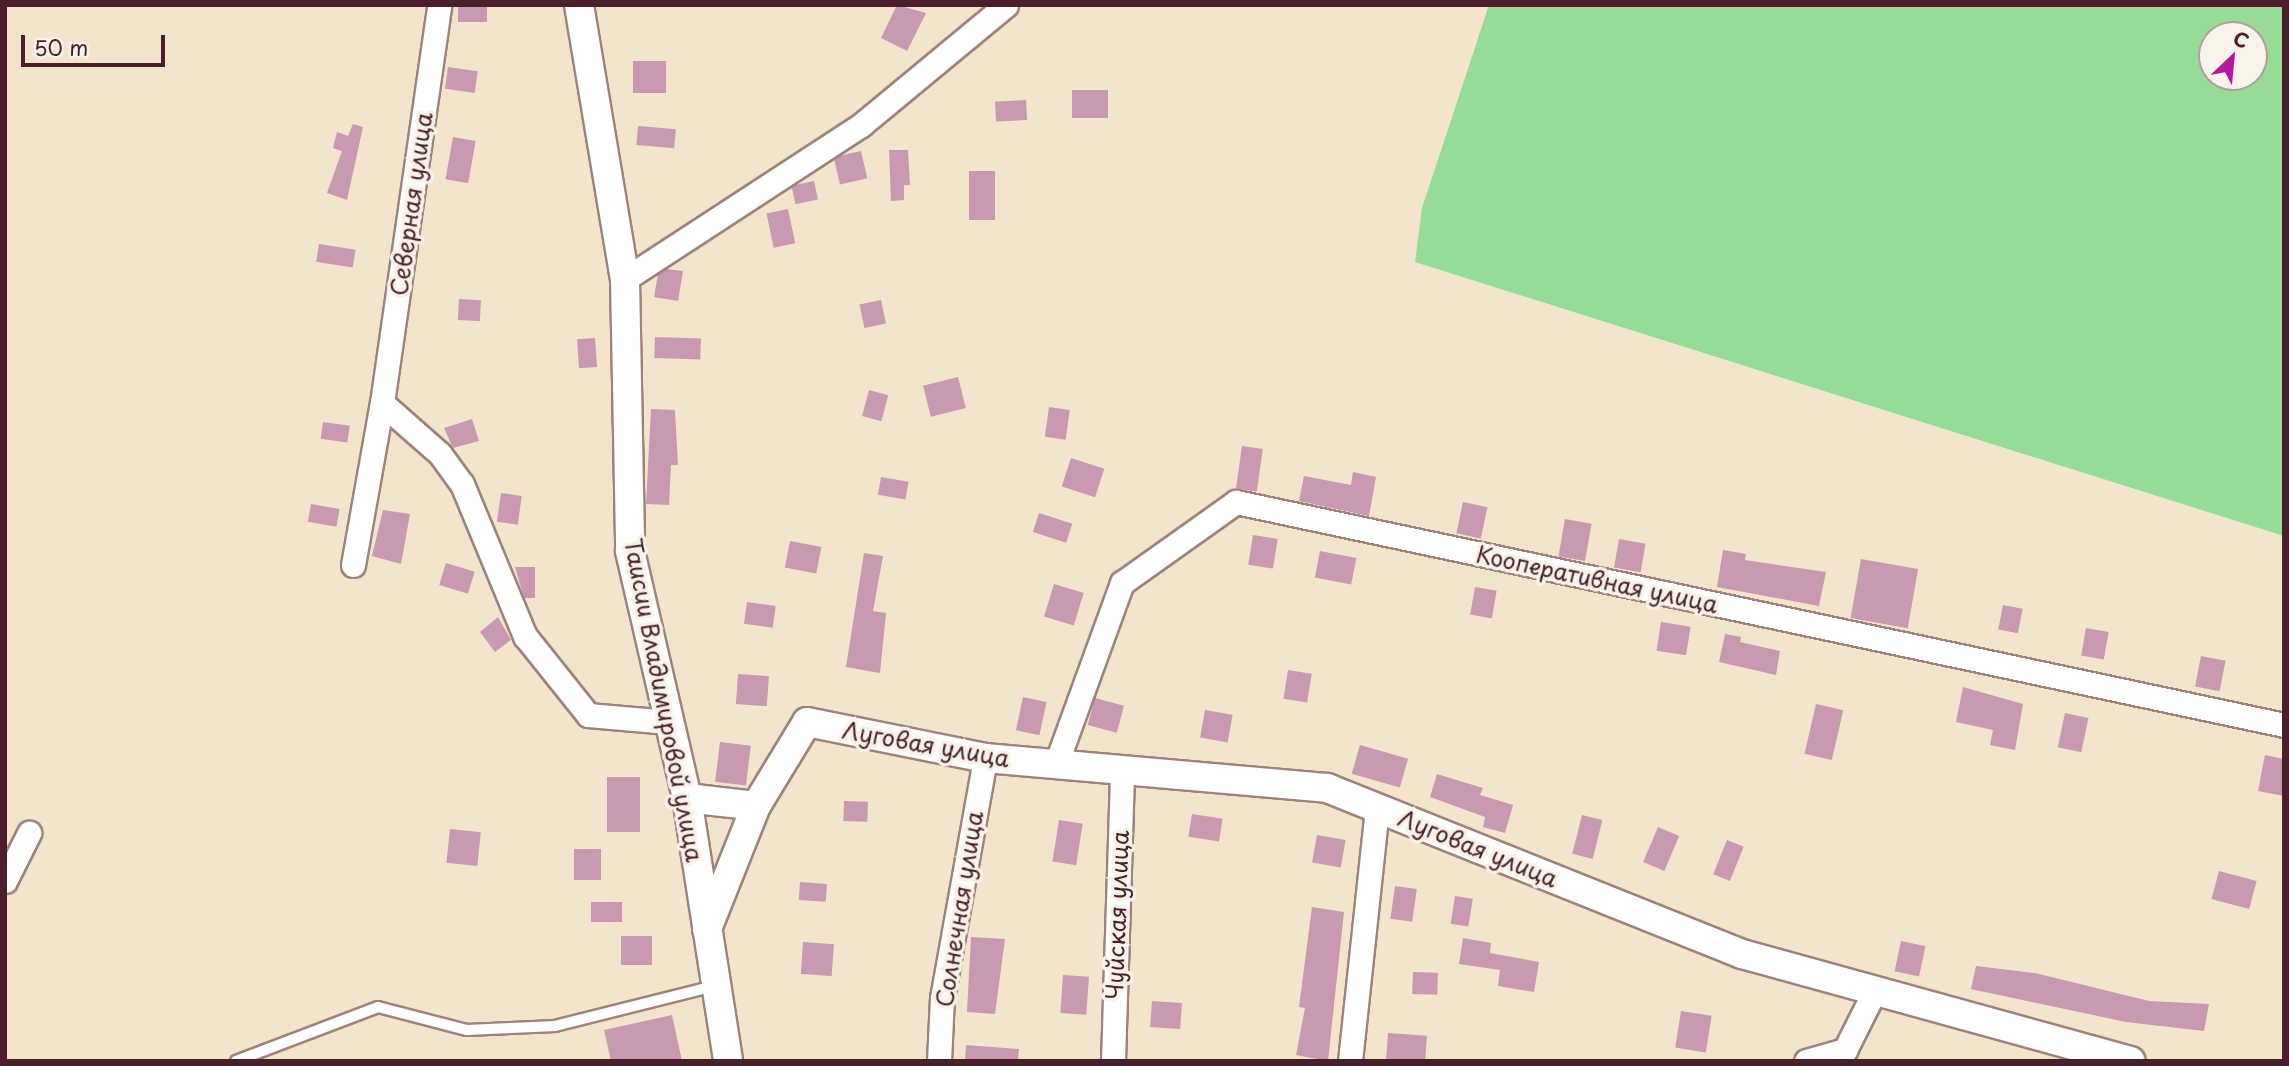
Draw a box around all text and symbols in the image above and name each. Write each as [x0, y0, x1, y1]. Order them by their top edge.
scale bar [24, 21, 168, 65]
north arrow [2198, 21, 2268, 91]
text: С [2229, 23, 2254, 55]
text: 50 m [34, 31, 88, 63]
street label: Северная улица [384, 110, 438, 298]
street label: Таисии Владимировой улица [619, 536, 709, 864]
street label: Кооперативная улица [1473, 540, 1721, 618]
street label: Луговая улица [840, 716, 1012, 772]
street label: Луговая улица [1394, 803, 1562, 893]
street label: Солнечная улица [930, 808, 988, 1010]
street label: Чуйская улица [1100, 829, 1134, 1001]

